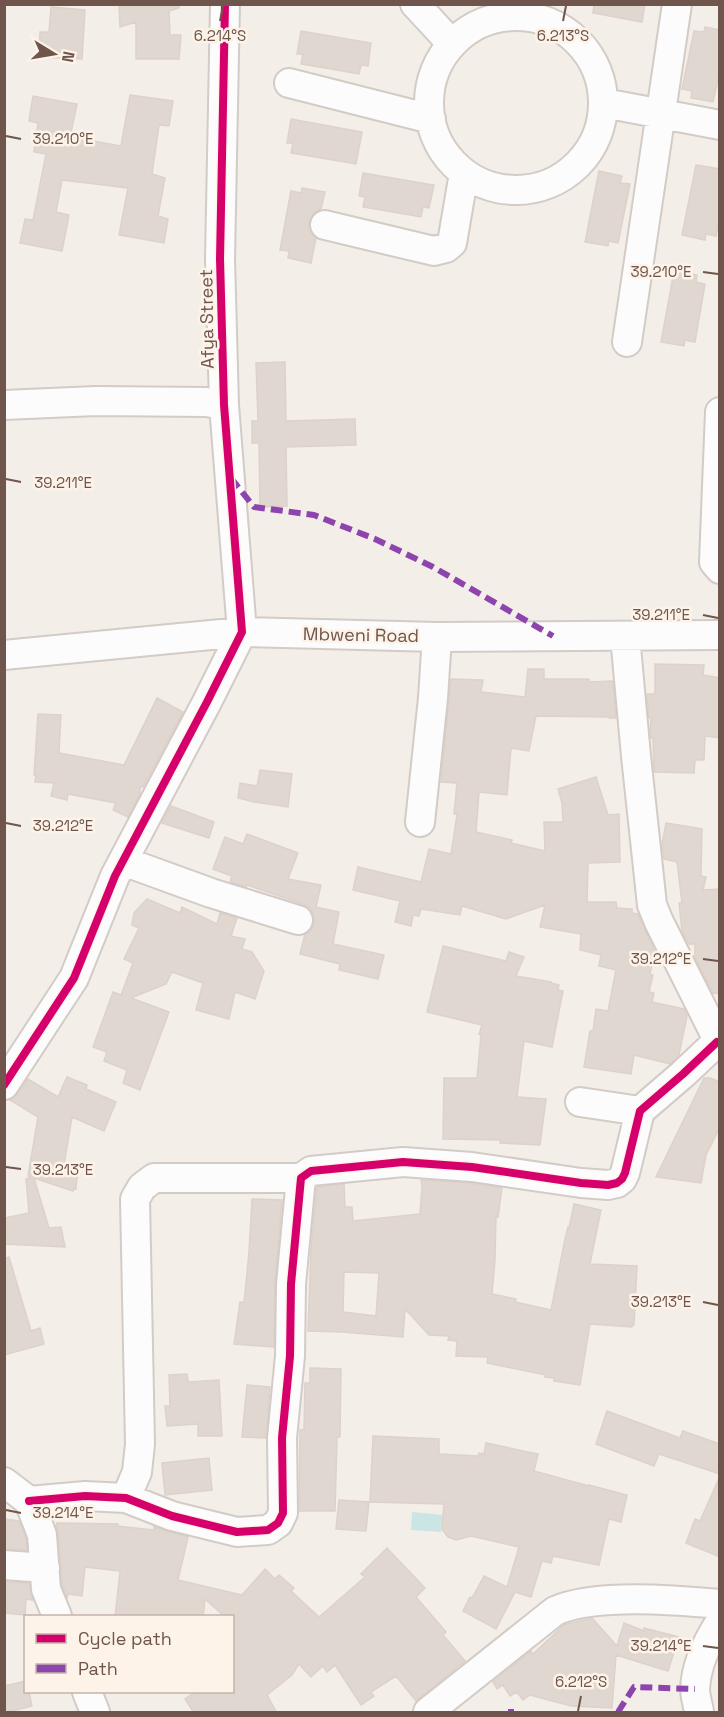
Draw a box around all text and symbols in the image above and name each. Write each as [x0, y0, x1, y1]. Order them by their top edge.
north arrow [24, 24, 84, 84]
text: 6.214°S [194, 26, 246, 45]
text: 6.213°S [537, 26, 589, 45]
text: N [57, 49, 80, 64]
text: 39.210°E [33, 129, 94, 148]
text: 39.210°E [631, 262, 692, 281]
street label: Afya Street [194, 269, 219, 369]
text: 39.211°E [34, 473, 92, 492]
text: 39.211°E [632, 605, 690, 624]
street label: Mbweni Road [303, 622, 419, 647]
text: 39.212°E [33, 816, 93, 835]
text: 39.212°E [631, 949, 691, 968]
text: 39.213°E [33, 1160, 93, 1179]
text: 39.213°E [631, 1292, 691, 1311]
text: 39.214°E [33, 1503, 93, 1522]
legend [24, 1615, 234, 1693]
text: Cycle path [78, 1627, 172, 1650]
text: 39.214°E [631, 1636, 691, 1655]
text: Path [78, 1657, 118, 1680]
text: 6.212°S [555, 1672, 607, 1691]

